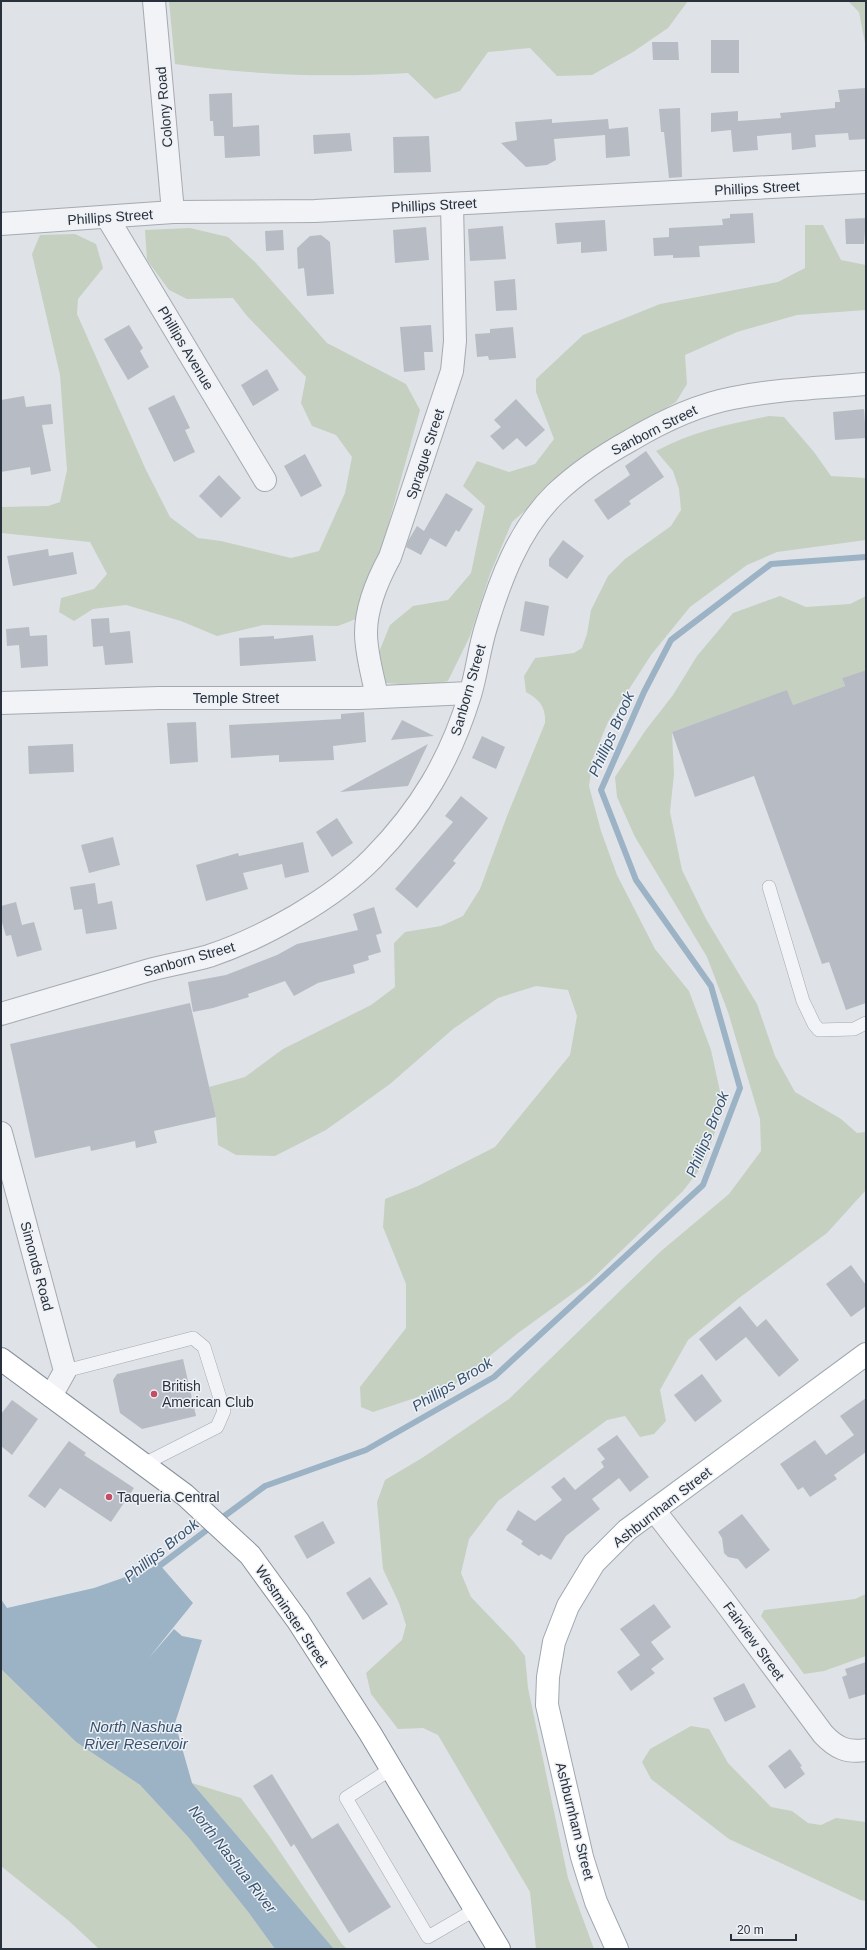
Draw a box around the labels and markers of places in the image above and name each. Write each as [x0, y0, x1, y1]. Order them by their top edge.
place label: British American Club [162, 1378, 254, 1410]
marker: British American Club [149, 1389, 159, 1399]
place label: Taqueria Central [117, 1489, 220, 1505]
marker: Taqueria Central [104, 1492, 114, 1502]

